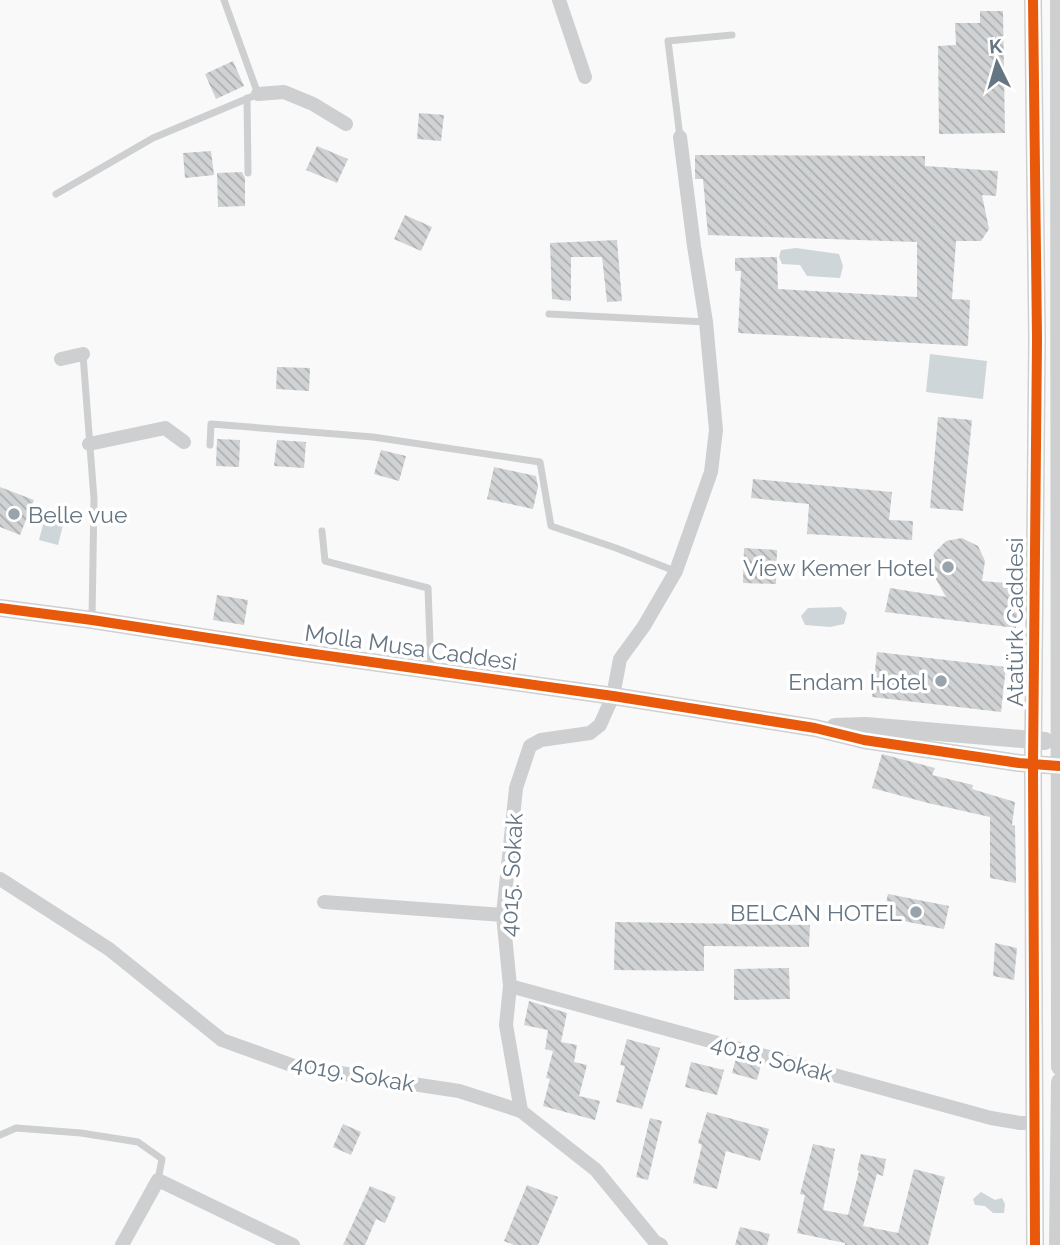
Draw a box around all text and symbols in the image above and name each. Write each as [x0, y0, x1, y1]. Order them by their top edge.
north arrow [962, 28, 1032, 98]
text: K [988, 35, 1003, 58]
place label: Belle vue [28, 501, 128, 528]
marker: Belle vue [6, 506, 22, 522]
street label: Atatürk Caddesi [1001, 537, 1028, 707]
place label: View Kemer Hotel [743, 554, 935, 581]
marker: View Kemer Hotel [940, 559, 956, 575]
street label: Molla Musa Caddesi [303, 619, 519, 675]
place label: Endam Hotel [788, 668, 928, 695]
marker: Endam Hotel [933, 673, 949, 689]
street label: 4015. Sokak [494, 813, 528, 937]
place label: BELCAN HOTEL [730, 899, 903, 926]
marker: BELCAN HOTEL [908, 904, 924, 920]
street label: 4018. Sokak [708, 1029, 836, 1087]
street label: 4019. Sokak [289, 1049, 417, 1097]

